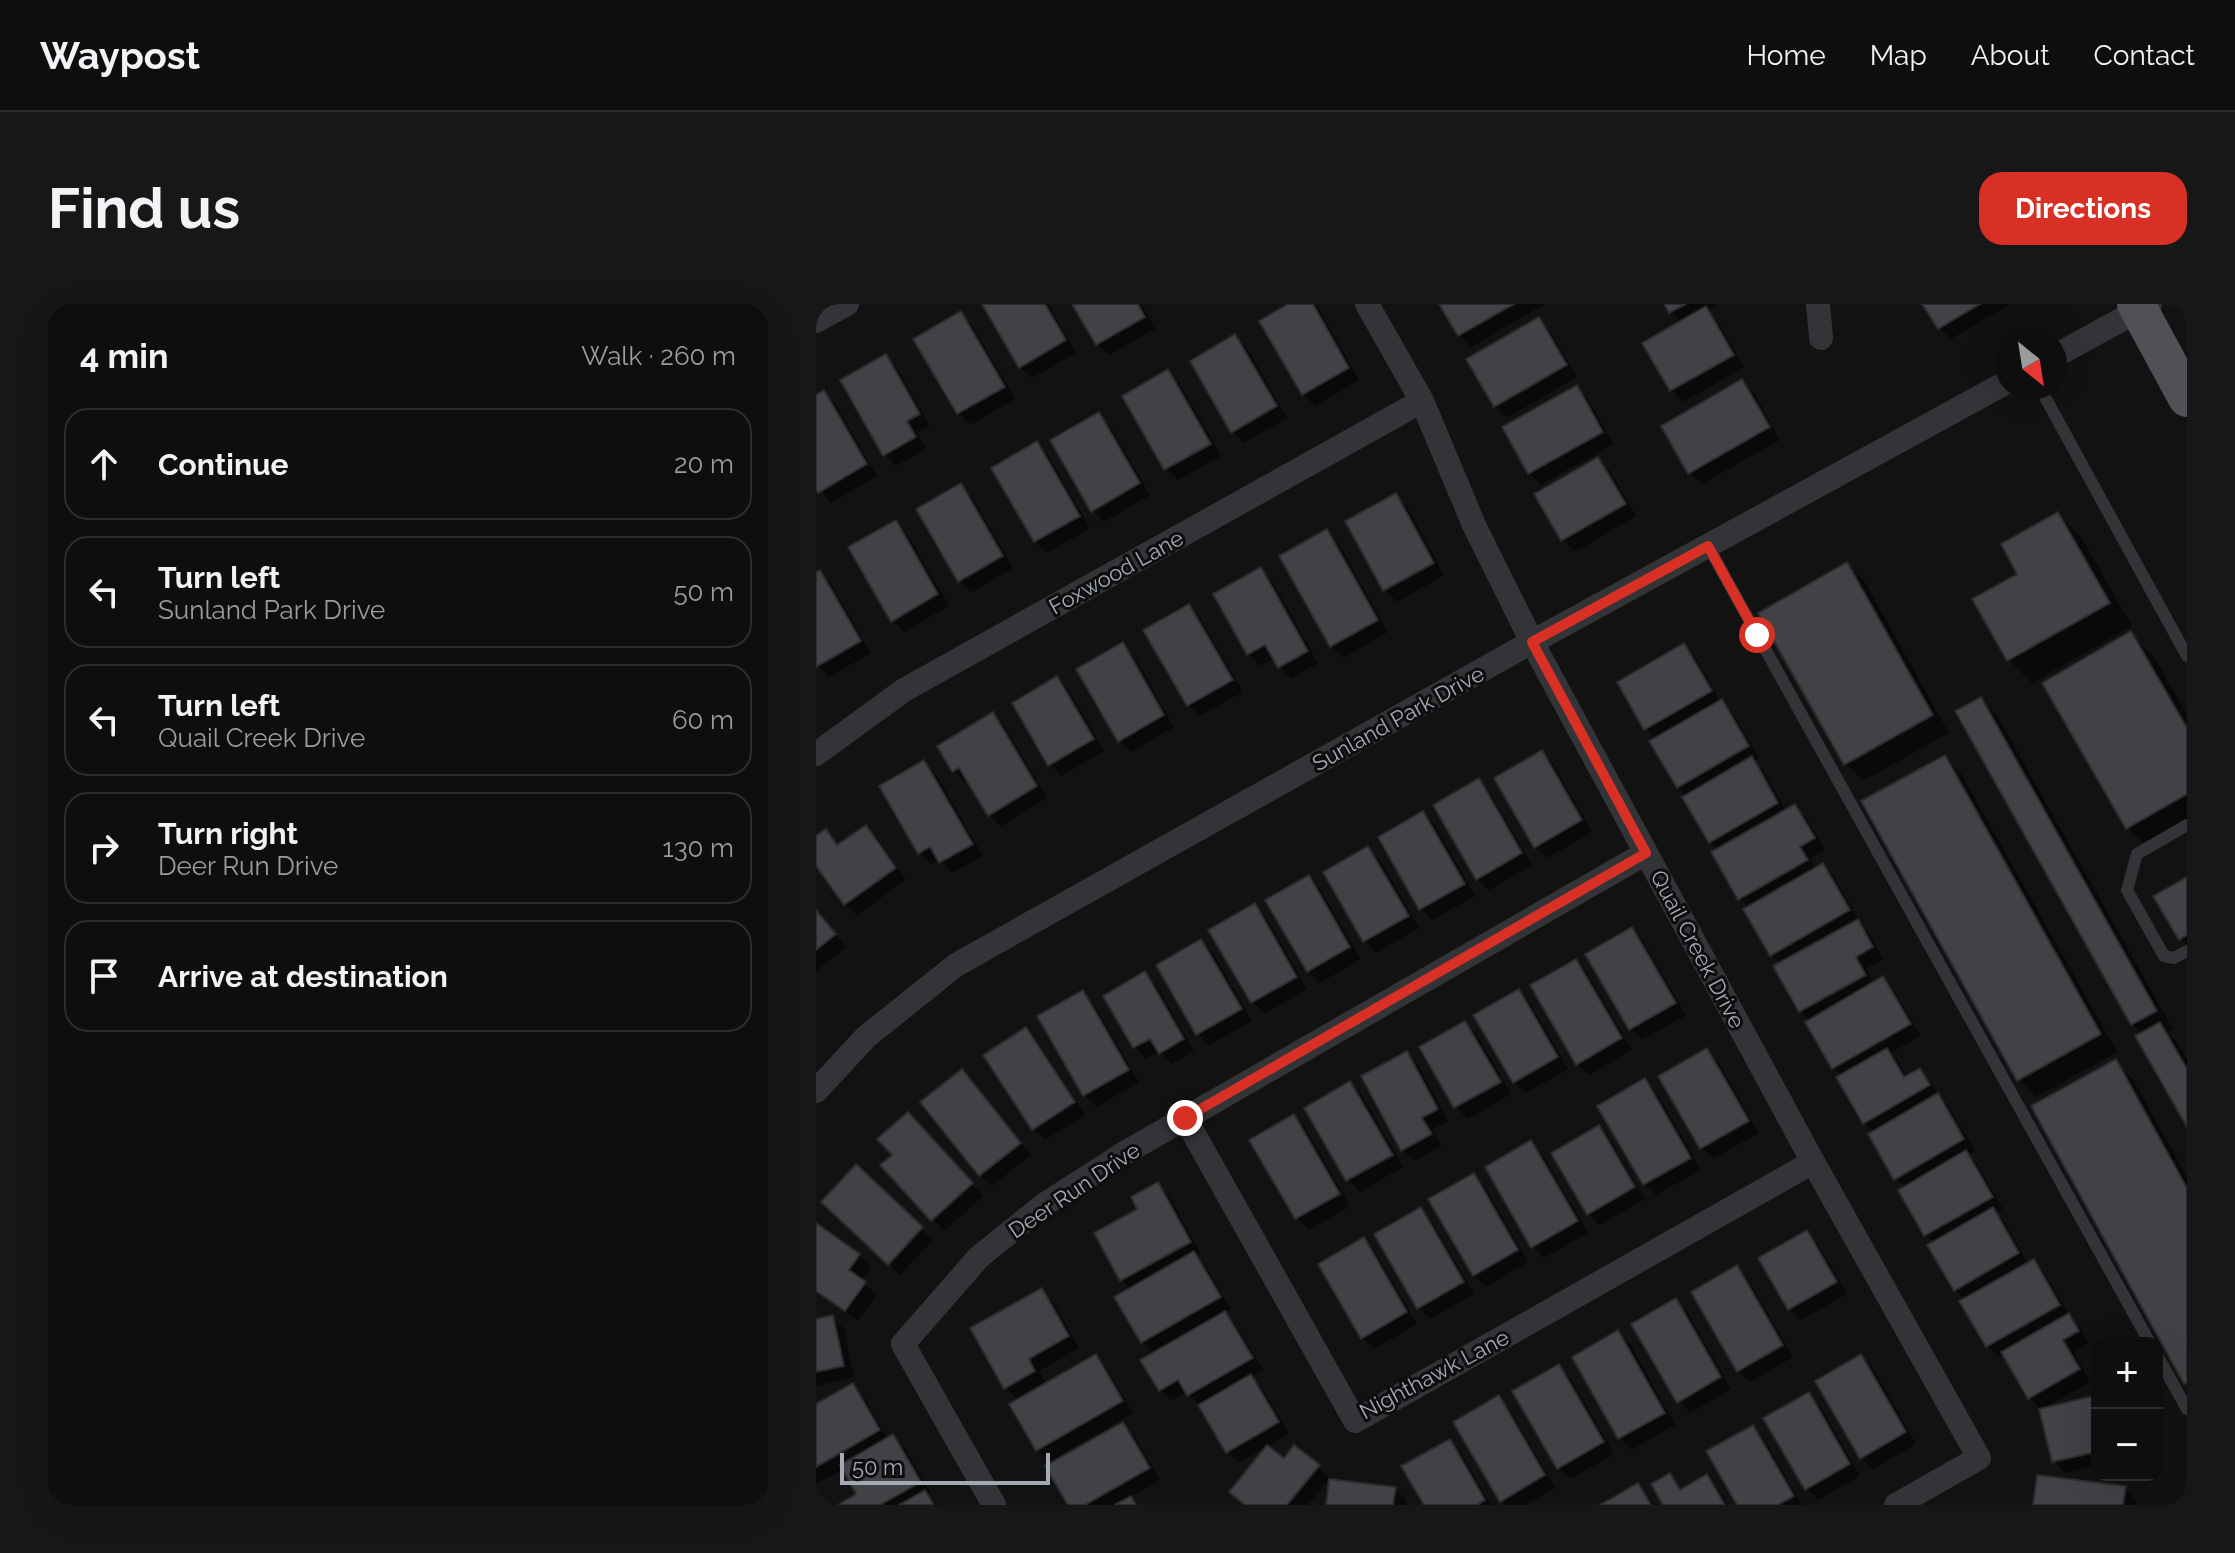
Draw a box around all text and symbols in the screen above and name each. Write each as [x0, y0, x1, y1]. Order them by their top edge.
text: Waypost [40, 33, 200, 78]
text: Home [1746, 39, 1826, 72]
text: Map [1870, 39, 1927, 72]
text: About [1971, 39, 2050, 72]
text: Contact [2094, 39, 2195, 72]
button: Directions [1979, 172, 2187, 245]
text: Find us [48, 175, 240, 241]
north arrow [1995, 328, 2067, 400]
text: 4 min [80, 336, 168, 376]
text: Walk · 260 m [581, 341, 736, 371]
icon: ahead [82, 442, 126, 486]
text: Continue [158, 447, 289, 482]
text: 20 m [674, 449, 734, 479]
street label: Foxwood Lane [1044, 524, 1188, 620]
text: Turn left [158, 560, 280, 595]
icon: left [82, 570, 126, 614]
text: 50 m [673, 577, 734, 607]
text: Sunland Park Drive [158, 595, 385, 625]
route start [1739, 617, 1775, 653]
street label: Sunland Park Drive [1308, 660, 1488, 776]
text: Turn left [158, 688, 280, 723]
icon: left [82, 698, 126, 742]
text: 60 m [672, 705, 734, 735]
text: Quail Creek Drive [158, 723, 365, 753]
text: Turn right [158, 816, 298, 851]
icon: right [82, 826, 126, 870]
text: 130 m [663, 833, 734, 863]
text: Deer Run Drive [158, 851, 338, 881]
street label: Quail Creek Drive [1645, 866, 1751, 1033]
icon: arrive [82, 954, 126, 998]
text: Arrive at destination [158, 959, 448, 994]
route end [1167, 1100, 1203, 1136]
street label: Deer Run Drive [1003, 1137, 1145, 1243]
street label: Nighthawk Lane [1355, 1324, 1513, 1424]
map controls [2091, 1337, 2163, 1481]
button: + [2091, 1337, 2163, 1409]
button: − [2091, 1409, 2163, 1481]
scale bar [840, 1449, 1050, 1485]
text: 50 m [852, 1454, 903, 1480]

